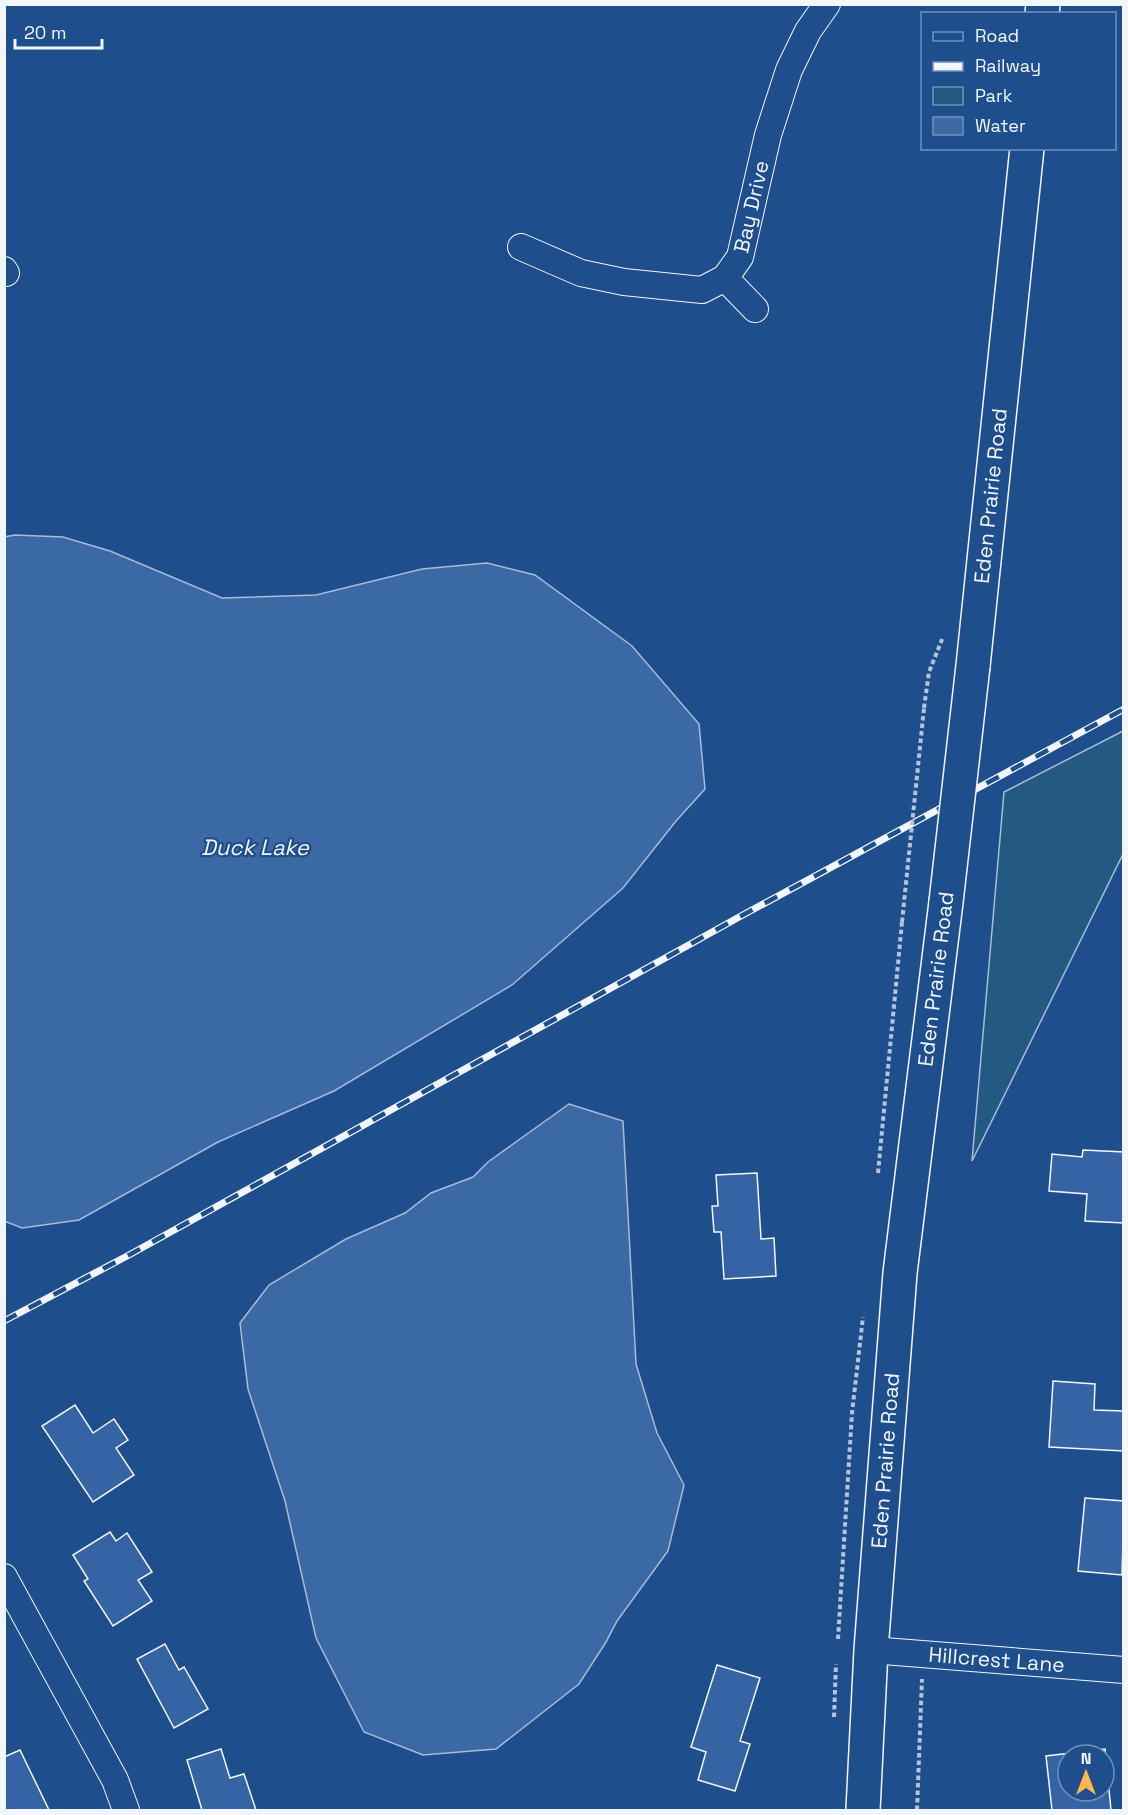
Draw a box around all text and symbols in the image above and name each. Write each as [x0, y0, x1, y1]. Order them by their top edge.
scale bar [15, 12, 102, 50]
legend [921, 12, 1116, 150]
text: 20 m [24, 21, 67, 44]
text: Road [975, 24, 1019, 47]
text: Railway [975, 54, 1041, 77]
text: Park [975, 84, 1013, 107]
text: Water [975, 114, 1026, 137]
street label: Bay Drive [727, 158, 775, 256]
street label: Eden Prairie Road [968, 407, 1013, 585]
water label: Duck Lake [201, 833, 310, 861]
street label: Eden Prairie Road [911, 890, 960, 1068]
street label: Eden Prairie Road [865, 1372, 905, 1549]
street label: Hillcrest Lane [928, 1641, 1066, 1678]
north arrow [1056, 1743, 1116, 1803]
text: N [1081, 1748, 1091, 1769]

